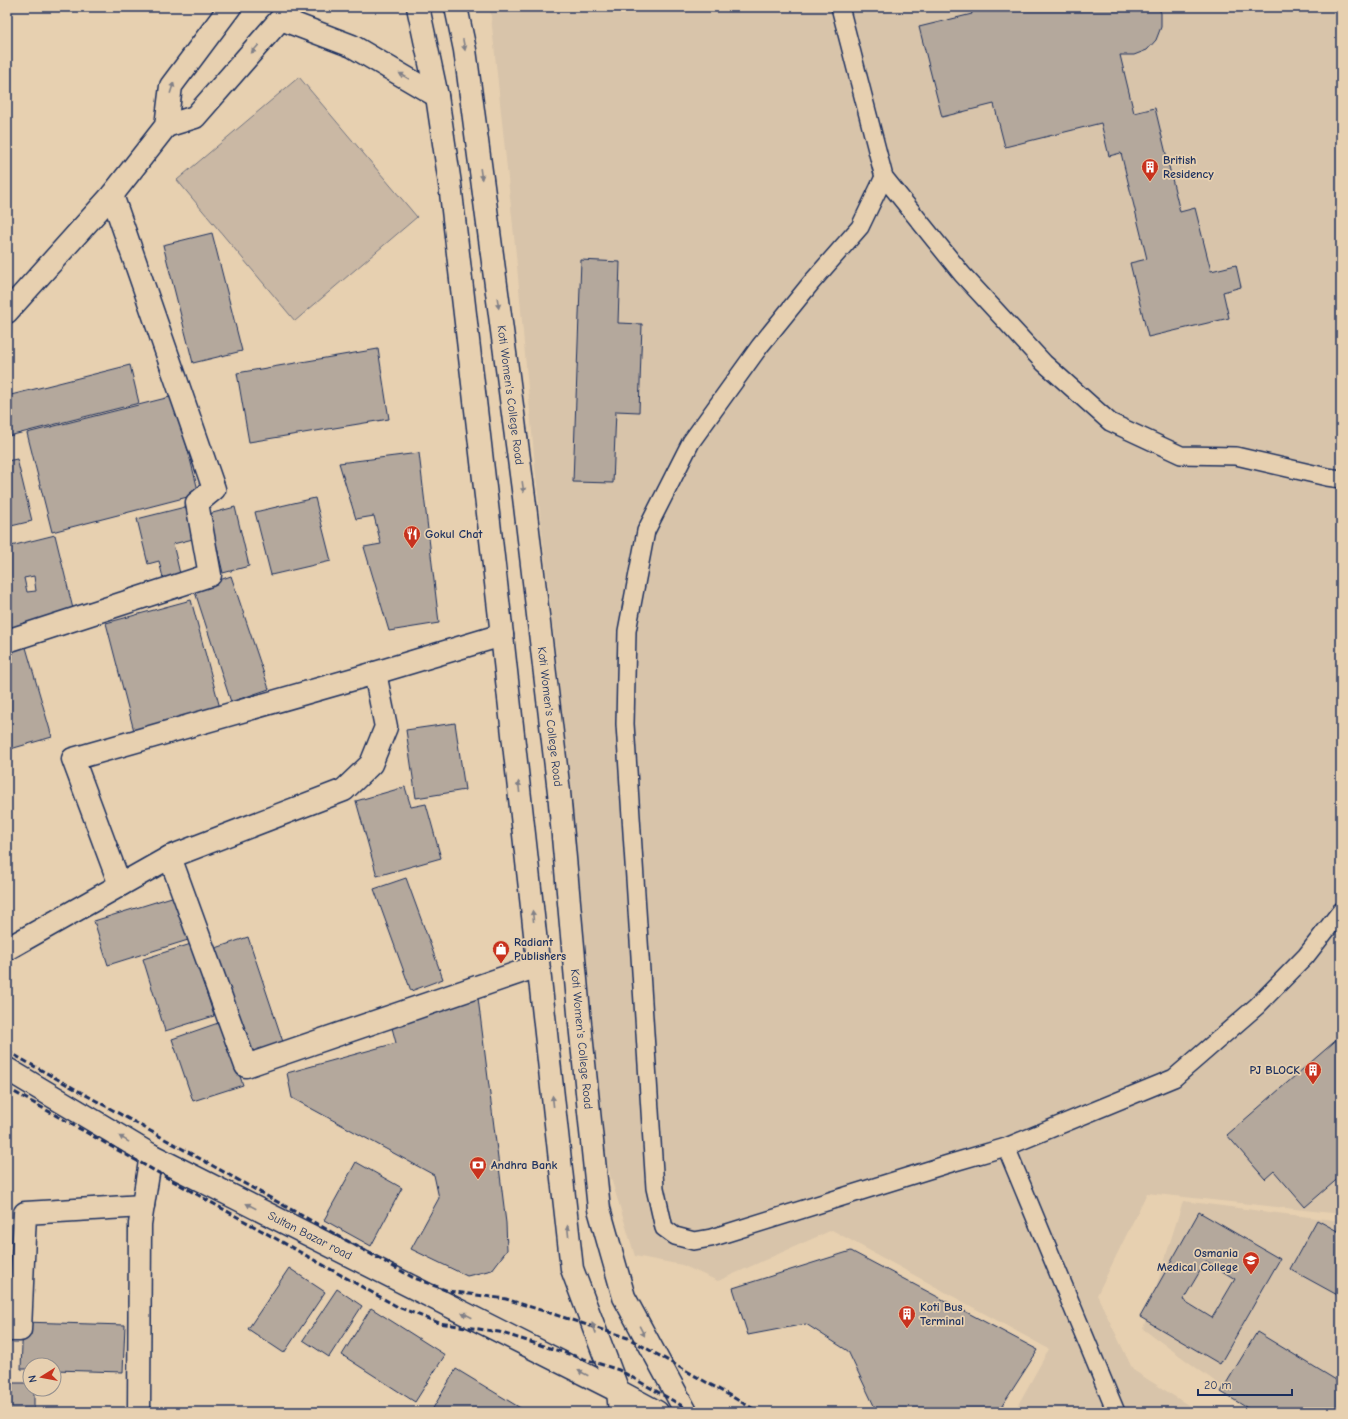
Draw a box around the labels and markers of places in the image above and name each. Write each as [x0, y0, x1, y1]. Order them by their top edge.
place label: British Residency [1163, 153, 1214, 181]
building icon: British Residency [1140, 157, 1160, 182]
restaurant icon: Gokul Chat [402, 524, 422, 549]
place label: Gokul Chat [425, 527, 483, 541]
place label: Radiant Publishers [514, 935, 566, 963]
shop icon: Radiant Publishers [491, 939, 511, 964]
building icon: PJ BLOCK [1303, 1060, 1323, 1085]
place label: PJ BLOCK [1250, 1063, 1300, 1077]
bank icon: Andhra Bank [468, 1155, 488, 1180]
place label: Andhra Bank [491, 1158, 558, 1172]
place label: Osmania Medical College [1157, 1246, 1238, 1274]
school or university icon: Osmania Medical College [1241, 1250, 1261, 1275]
place label: Koti Bus Terminal [920, 1300, 964, 1328]
building icon: Koti Bus Terminal [897, 1304, 917, 1329]

